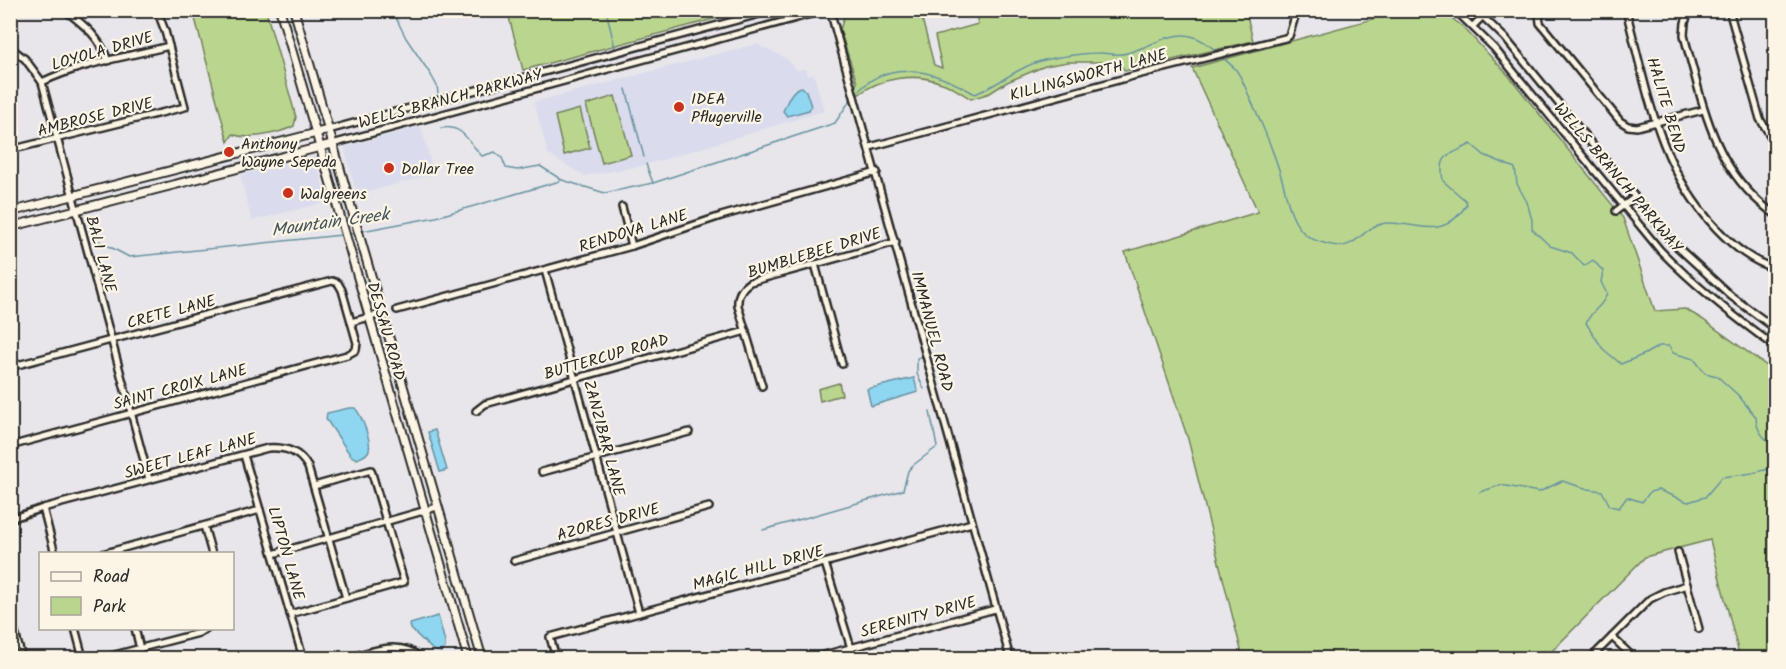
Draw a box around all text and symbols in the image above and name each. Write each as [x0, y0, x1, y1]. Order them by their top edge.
street label: LOYOLA DRIVE [49, 25, 157, 78]
street label: KILLINGSWORTH LANE [1007, 42, 1170, 108]
street label: HALITE BEND [1639, 54, 1692, 157]
street label: WELLS BRANCH PARKWAY [356, 63, 546, 136]
place label: IDEA Pflugerville [691, 87, 762, 130]
street label: AMBROSE DRIVE [35, 91, 156, 144]
street label: WELLS BRANCH PARKWAY [1547, 97, 1689, 259]
marker: IDEA Pflugerville [672, 100, 686, 114]
place label: Anthony Wayne Sepeda [241, 132, 337, 175]
marker: Anthony Wayne Sepeda [222, 145, 236, 159]
place label: Dollar Tree [401, 157, 474, 182]
marker: Dollar Tree [382, 161, 396, 175]
place label: Walgreens [300, 182, 367, 207]
marker: Walgreens [281, 186, 295, 200]
water label: Mountain Creek [270, 201, 393, 246]
street label: RENDOVA LANE [576, 203, 692, 260]
street label: BALI LANE [78, 213, 123, 296]
street label: BUMBLEBEE DRIVE [745, 221, 885, 286]
street label: IMMANUEL ROAD [903, 268, 960, 395]
street label: DESSAU ROAD [360, 279, 412, 384]
street label: CRETE LANE [124, 288, 219, 336]
street label: BUTTERCUP ROAD [541, 328, 672, 387]
street label: SAINT CROIX LANE [111, 357, 251, 417]
street label: ZANZIBAR LANE [576, 377, 631, 500]
street label: SWEET LEAF LANE [121, 427, 260, 486]
street label: AZORES DRIVE [554, 497, 663, 548]
street label: LIPTON LANE [260, 504, 311, 604]
street label: MAGIC HILL DRIVE [690, 539, 828, 598]
legend [39, 552, 234, 630]
text: Road [93, 563, 130, 592]
street label: SERENITY DRIVE [858, 590, 980, 645]
text: Park [93, 593, 126, 622]

